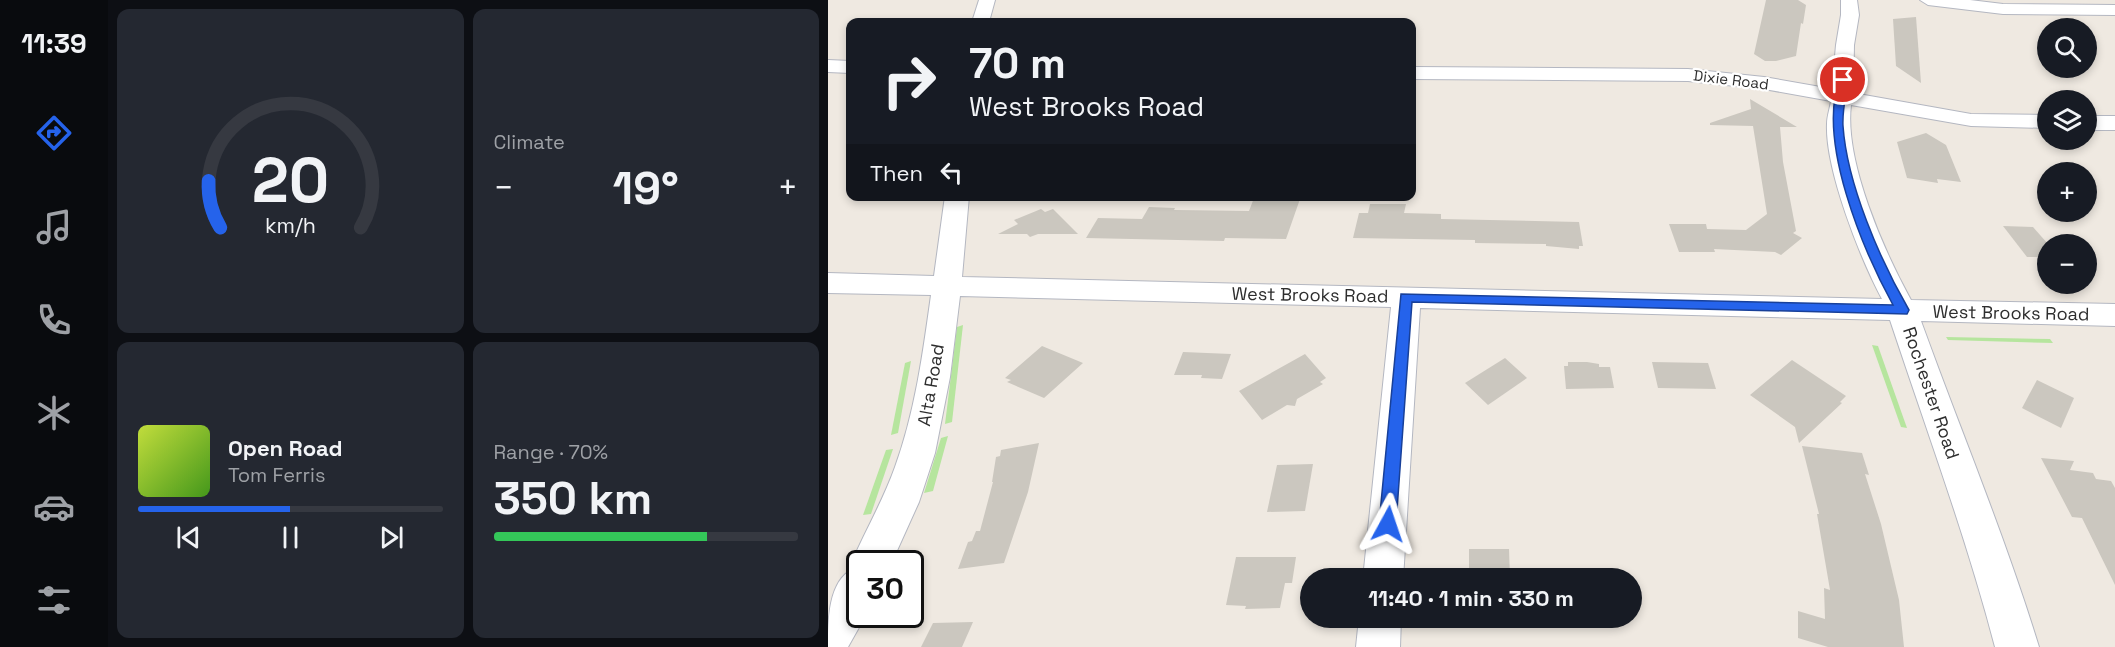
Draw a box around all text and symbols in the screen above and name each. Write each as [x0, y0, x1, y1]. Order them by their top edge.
map controls [2037, 18, 2097, 294]
button: search [2037, 18, 2097, 78]
text: 11:39 [21, 26, 87, 61]
text: 70 m [969, 37, 1066, 90]
icon: right [870, 42, 948, 120]
pin [1817, 54, 1868, 105]
icon: arrive [1826, 63, 1859, 96]
street label: Dixie Road [1692, 65, 1770, 94]
text: West Brooks Road [969, 89, 1204, 124]
button: layers [2037, 90, 2097, 150]
icon: directions [33, 112, 75, 154]
text: Climate [494, 129, 565, 155]
text: 20 [251, 141, 329, 220]
icon: left [935, 156, 968, 189]
text: Then [870, 159, 923, 187]
text: 19° [613, 160, 679, 217]
button: + [2037, 162, 2097, 222]
text: − [494, 167, 514, 209]
text: + [778, 167, 798, 209]
icon: music [33, 206, 75, 248]
text: km/h [265, 212, 316, 239]
button: − [2037, 234, 2097, 294]
street label: West Brooks Road [1231, 282, 1389, 307]
icon: phone [33, 299, 75, 341]
street label: West Brooks Road [1932, 300, 2090, 325]
street label: Rochester Road [1898, 324, 1965, 462]
street label: Alta Road [912, 342, 949, 428]
icon: climate [33, 392, 75, 434]
text: Open Road [228, 434, 343, 462]
text: Range · 70% [494, 439, 608, 465]
text: Tom Ferris [228, 462, 326, 488]
text: 350 km [494, 470, 652, 527]
icon: car [33, 486, 75, 528]
position arrow [1356, 492, 1420, 556]
icon: previous [172, 521, 205, 554]
icon: pause [274, 521, 307, 554]
icon: next [375, 521, 408, 554]
speed limit sign: 30 [846, 550, 924, 628]
icon: filters [33, 579, 75, 621]
text: 11:40 · 1 min · 330 m [1368, 584, 1574, 612]

